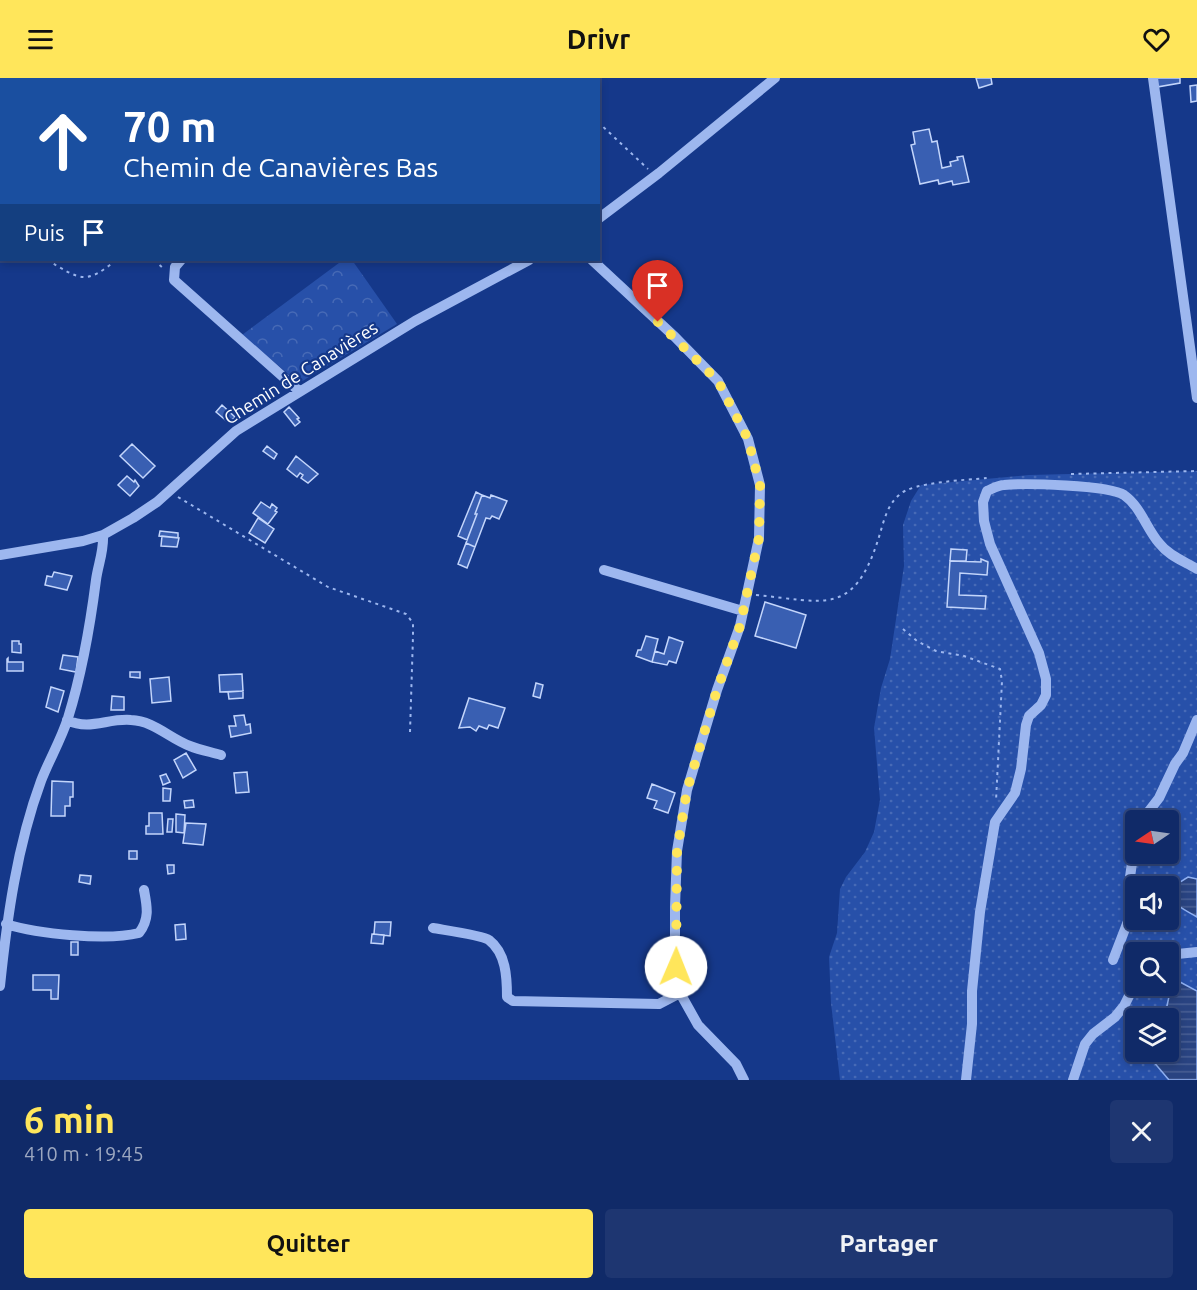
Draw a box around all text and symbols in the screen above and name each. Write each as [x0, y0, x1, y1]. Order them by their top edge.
icon: menu [24, 23, 57, 56]
icon: heart [1140, 23, 1173, 56]
text: Drivr [567, 24, 630, 54]
icon: ahead [24, 102, 102, 180]
text: 70 m [123, 103, 217, 150]
text: Chemin de Canavières Bas [123, 152, 438, 182]
icon: arrive [77, 216, 110, 249]
text: Puis [24, 220, 65, 245]
pin [632, 260, 683, 322]
icon: arrive [641, 269, 674, 302]
street label: Chemin de Canavières [220, 317, 381, 428]
north arrow [1125, 810, 1179, 864]
map controls [1125, 810, 1179, 1062]
button: sound [1125, 876, 1179, 930]
position arrow [644, 935, 708, 999]
button: search [1125, 942, 1179, 996]
button: layers [1125, 1008, 1179, 1062]
text: 6 min [24, 1099, 115, 1140]
button: close [1110, 1100, 1173, 1163]
text: 410 m · 19:45 [24, 1142, 144, 1165]
button: Quitter [24, 1209, 593, 1278]
button: Partager [605, 1209, 1173, 1278]

